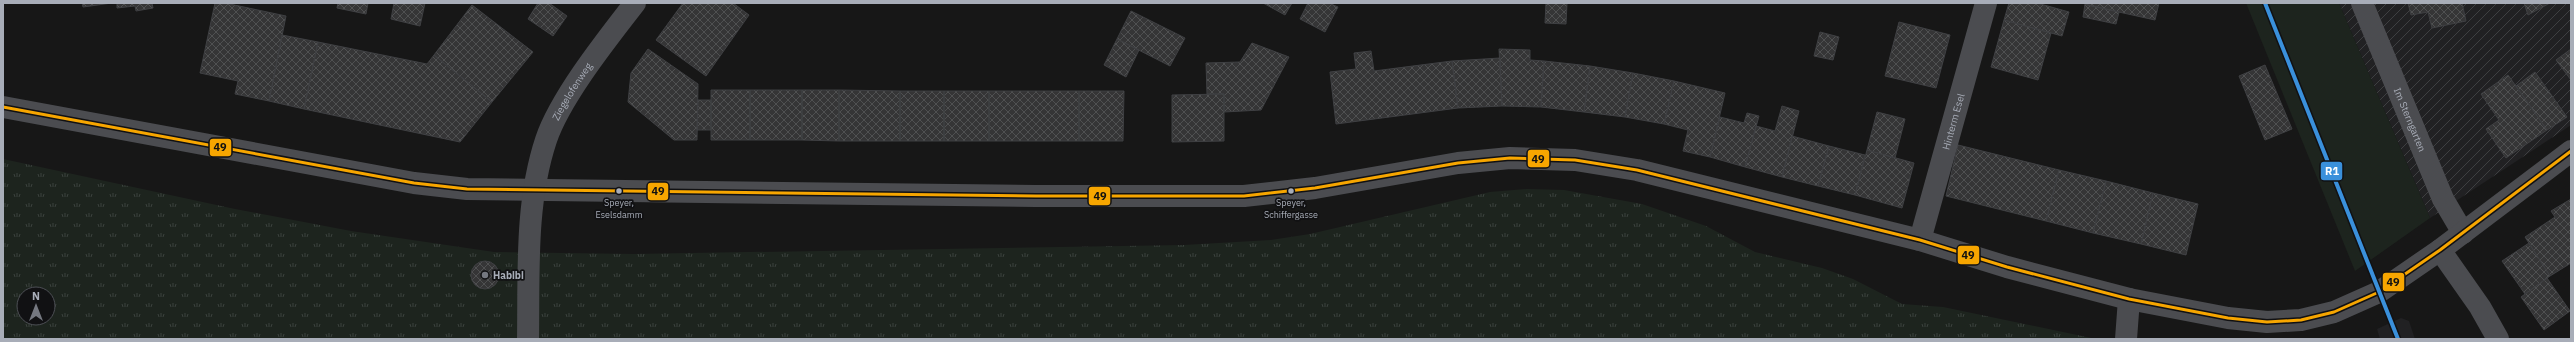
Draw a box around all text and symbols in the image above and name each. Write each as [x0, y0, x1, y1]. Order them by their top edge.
street label: Ziegelofenweg [549, 59, 595, 123]
street label: Im Sterngarten [2391, 86, 2429, 154]
street label: Hinterm Esel [1939, 92, 1968, 151]
line badge: 49 [209, 138, 232, 157]
text: 49 [213, 140, 227, 154]
line badge: 49 [1527, 149, 1550, 168]
text: 49 [1531, 152, 1545, 166]
line badge: R1 [2320, 161, 2343, 181]
text: R1 [2325, 164, 2339, 178]
line badge: 49 [647, 182, 669, 201]
text: 49 [651, 184, 665, 198]
marker: Speyer, Eselsdamm [614, 186, 624, 196]
line badge: 49 [1088, 186, 1111, 206]
marker: Speyer, Schiffergasse [1286, 186, 1296, 196]
text: 49 [1093, 189, 1107, 203]
place label: Speyer, Eselsdamm [595, 197, 643, 220]
place label: Speyer, Schiffergasse [1264, 197, 1318, 220]
line badge: 49 [1957, 245, 1980, 265]
text: 49 [1961, 248, 1975, 262]
place label: Habibi [493, 269, 524, 282]
marker: Habibi [480, 270, 490, 280]
line badge: 49 [2382, 272, 2405, 292]
text: 49 [2386, 275, 2400, 289]
north arrow [16, 286, 56, 326]
text: N [32, 289, 40, 303]

